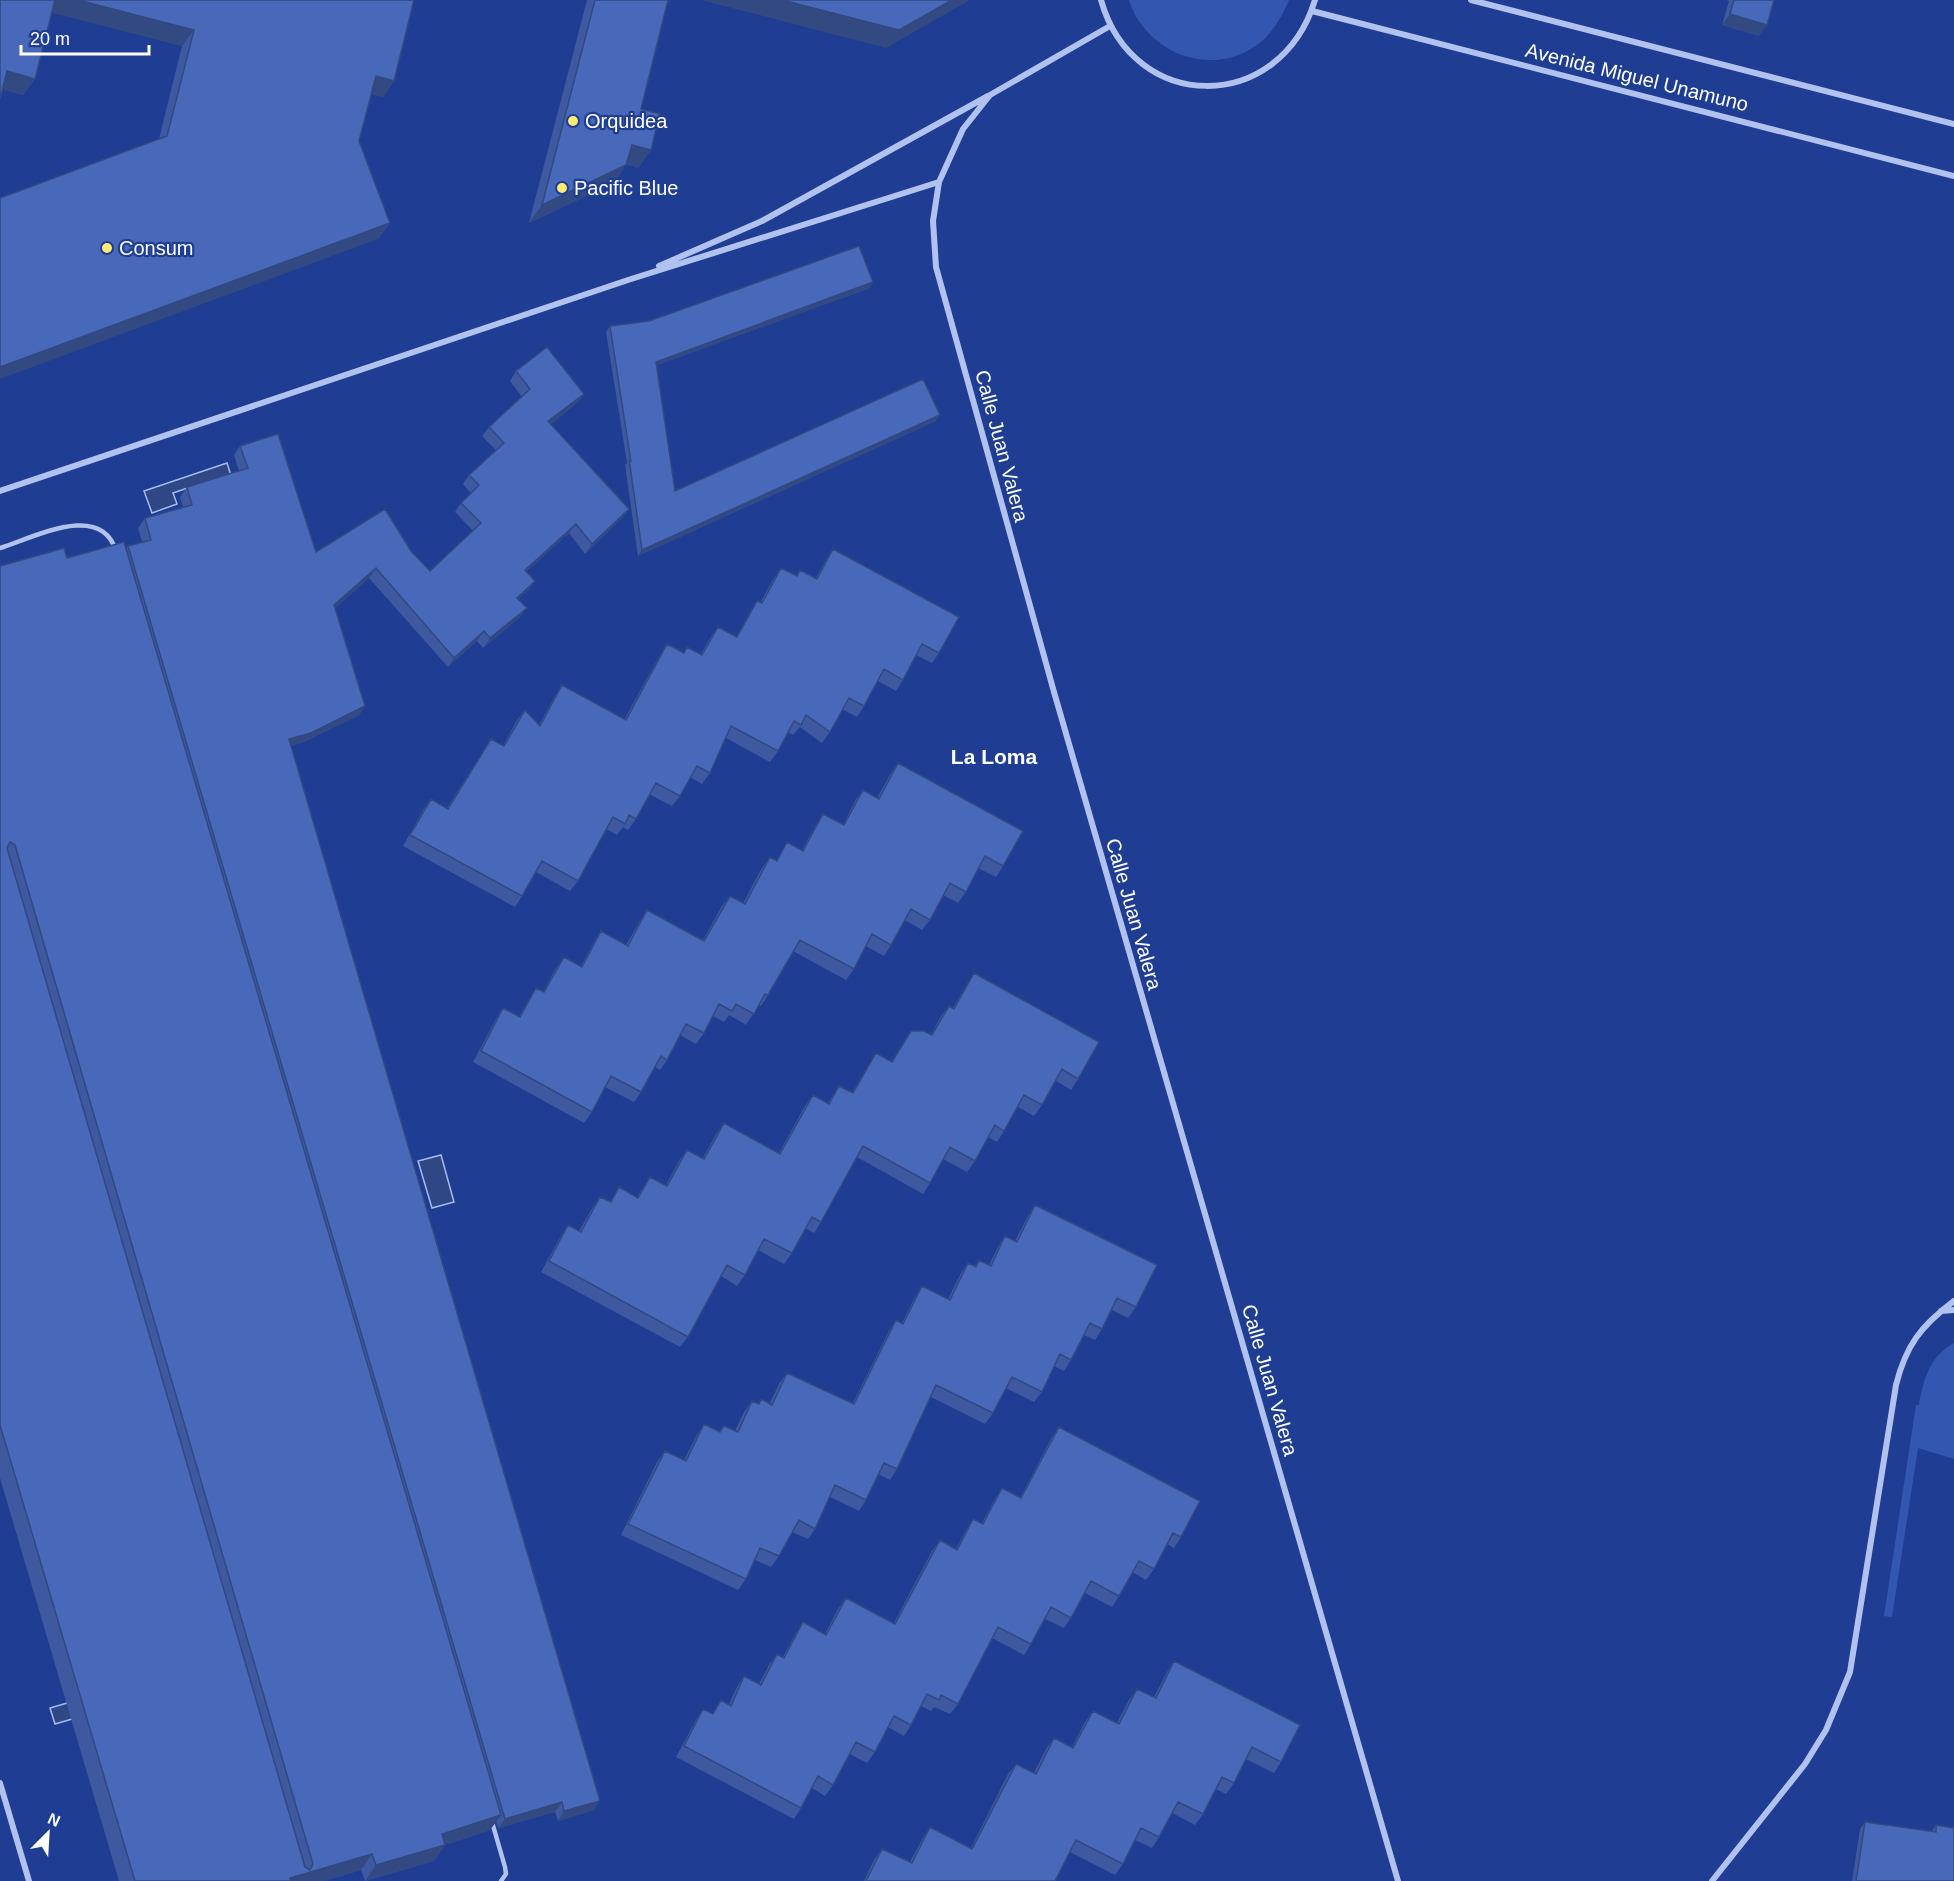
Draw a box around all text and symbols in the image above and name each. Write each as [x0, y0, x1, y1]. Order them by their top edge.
scale bar [21, 18, 148, 56]
text: 20 m [30, 29, 70, 49]
street label: Avenida Miguel Unamuno [1523, 39, 1751, 115]
place label: Orquidea [585, 110, 668, 132]
marker: Orquidea [566, 114, 580, 128]
place label: Pacific Blue [574, 177, 679, 199]
marker: Pacific Blue [555, 181, 569, 195]
place label: Consum [119, 237, 193, 259]
marker: Consum [100, 241, 114, 255]
street label: Calle Juan Valera [971, 368, 1033, 525]
district label: La Loma [951, 745, 1037, 768]
street label: Calle Juan Valera [1102, 836, 1166, 993]
street label: Calle Juan Valera [1238, 1302, 1302, 1459]
north arrow [18, 1803, 78, 1863]
text: N [45, 1810, 63, 1830]

